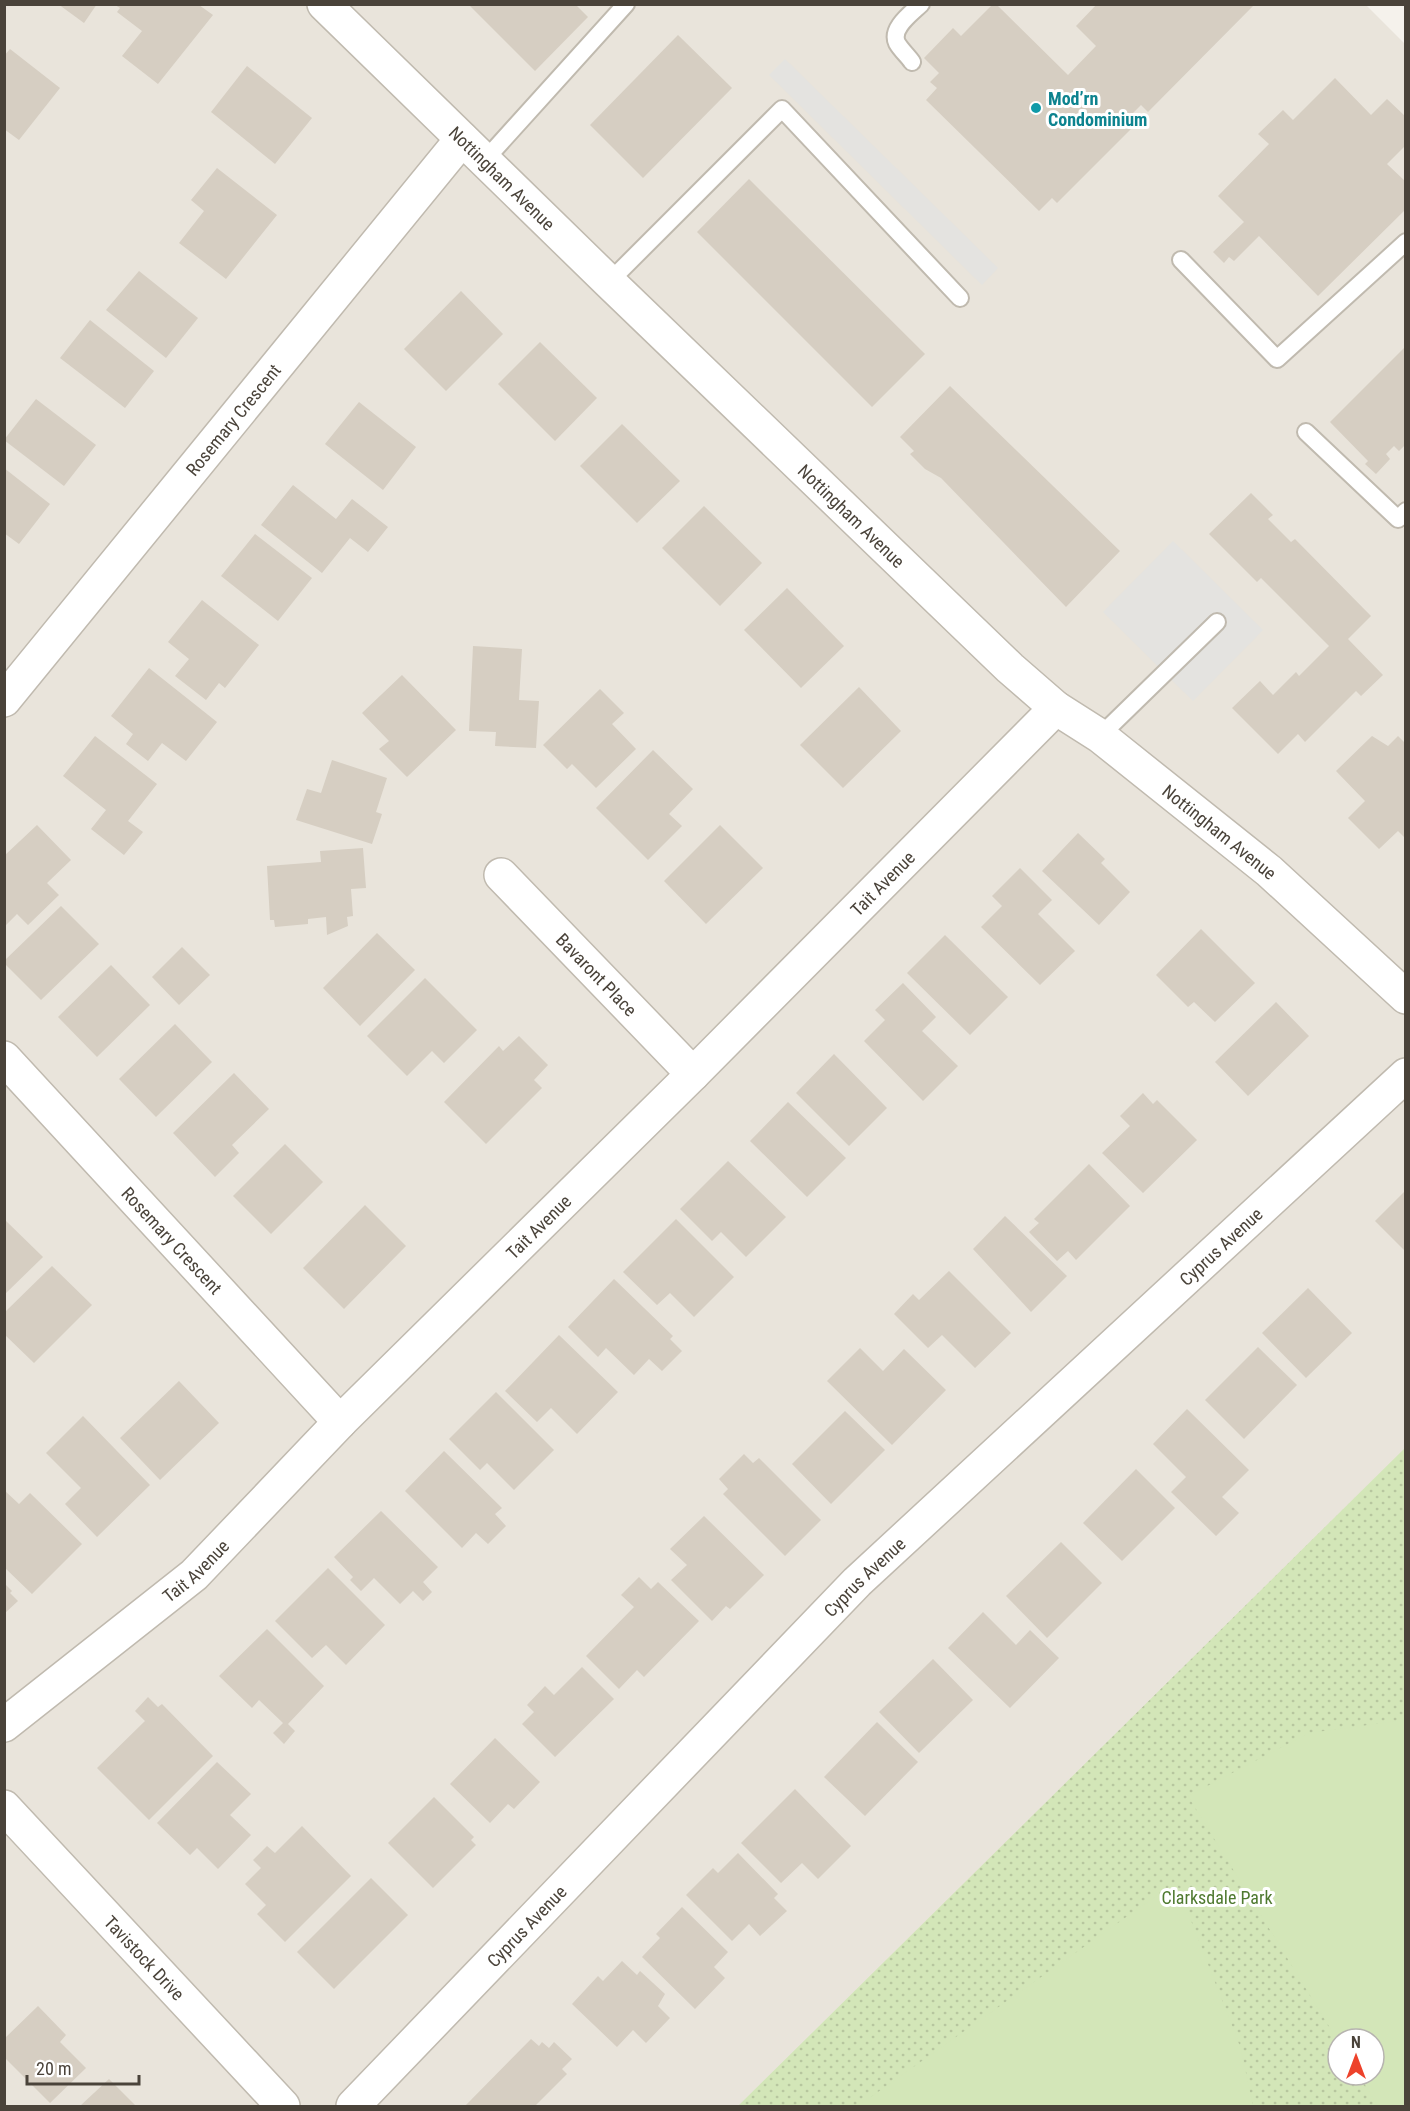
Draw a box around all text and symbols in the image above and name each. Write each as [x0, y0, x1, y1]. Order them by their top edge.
place label: Mod’rn Condominium [1048, 88, 1147, 130]
marker: Mod’rn Condominium [1029, 101, 1043, 115]
street label: Nottingham Avenue [445, 122, 560, 234]
street label: Rosemary Crescent [181, 360, 285, 480]
street label: Nottingham Avenue [794, 460, 909, 572]
street label: Nottingham Avenue [1159, 780, 1281, 883]
street label: Tait Avenue [846, 847, 919, 920]
street label: Bavaront Place [552, 929, 641, 1020]
street label: Rosemary Crescent [118, 1182, 227, 1298]
street label: Tait Avenue [502, 1190, 575, 1263]
street label: Cyprus Avenue [1175, 1203, 1266, 1290]
street label: Cyprus Avenue [819, 1533, 909, 1621]
street label: Tait Avenue [158, 1535, 233, 1606]
street label: Cyprus Avenue [482, 1881, 570, 1971]
park label: Clarksdale Park [1161, 1887, 1273, 1908]
street label: Tavistock Drive [100, 1911, 189, 2004]
north arrow [1326, 2027, 1386, 2087]
text: N [1351, 2033, 1361, 2052]
scale bar [27, 2048, 140, 2086]
text: 20 m [36, 2058, 71, 2079]

